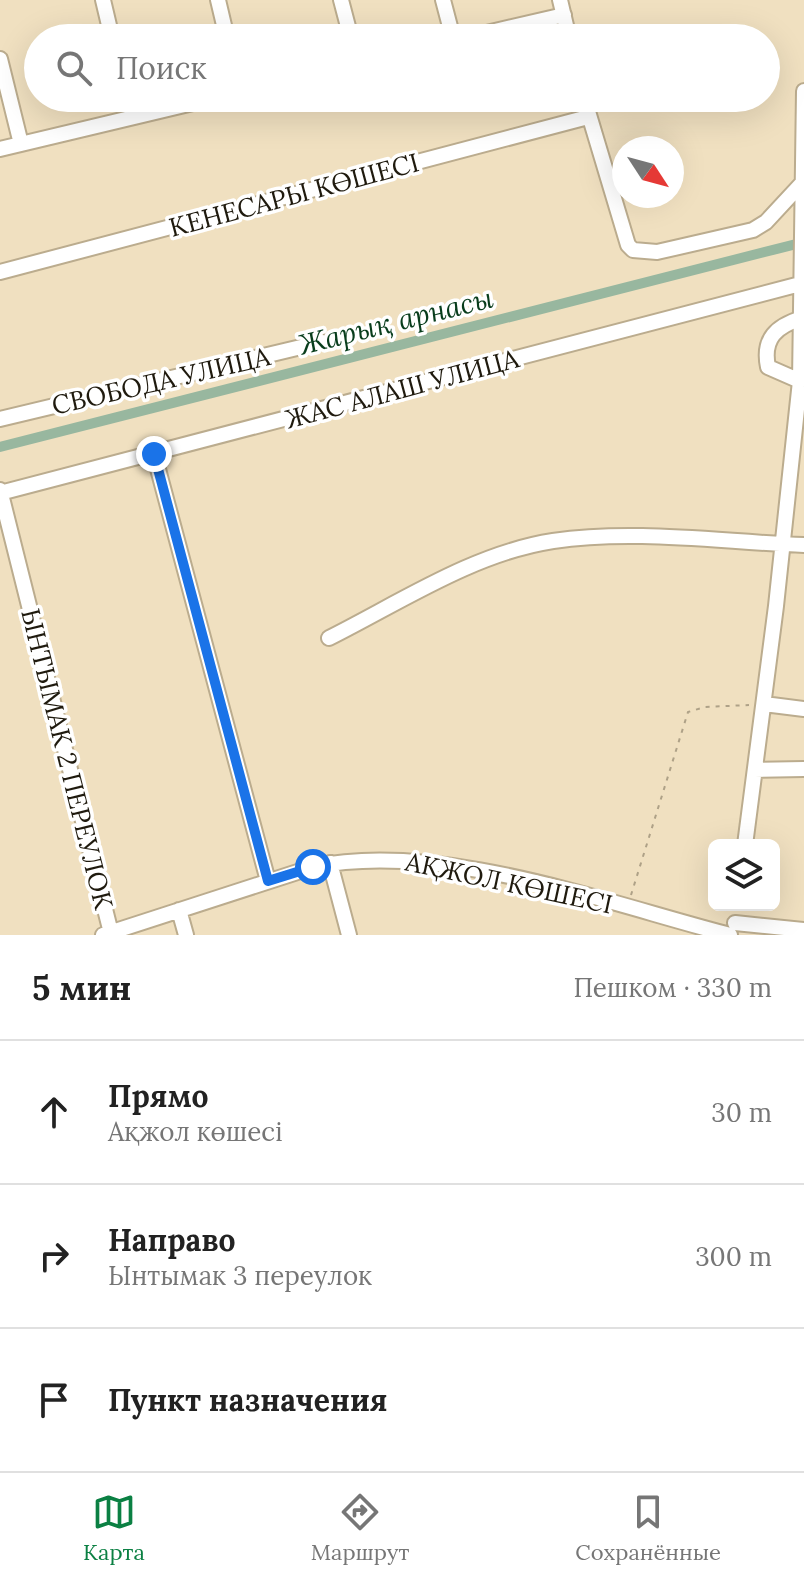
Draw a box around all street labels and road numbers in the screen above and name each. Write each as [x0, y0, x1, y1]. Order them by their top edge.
street label: КЕНЕСАРЫ КӨШЕСІ [165, 145, 422, 244]
street label: СВОБОДА УЛИЦА [49, 339, 274, 422]
street label: ЖАС АЛАШ УЛИЦА [282, 341, 523, 436]
street label: ЫНТЫМАК 2 ПЕРЕУЛОК [14, 605, 121, 913]
street label: АҚЖОЛ КӨШЕСІ [402, 844, 616, 921]

